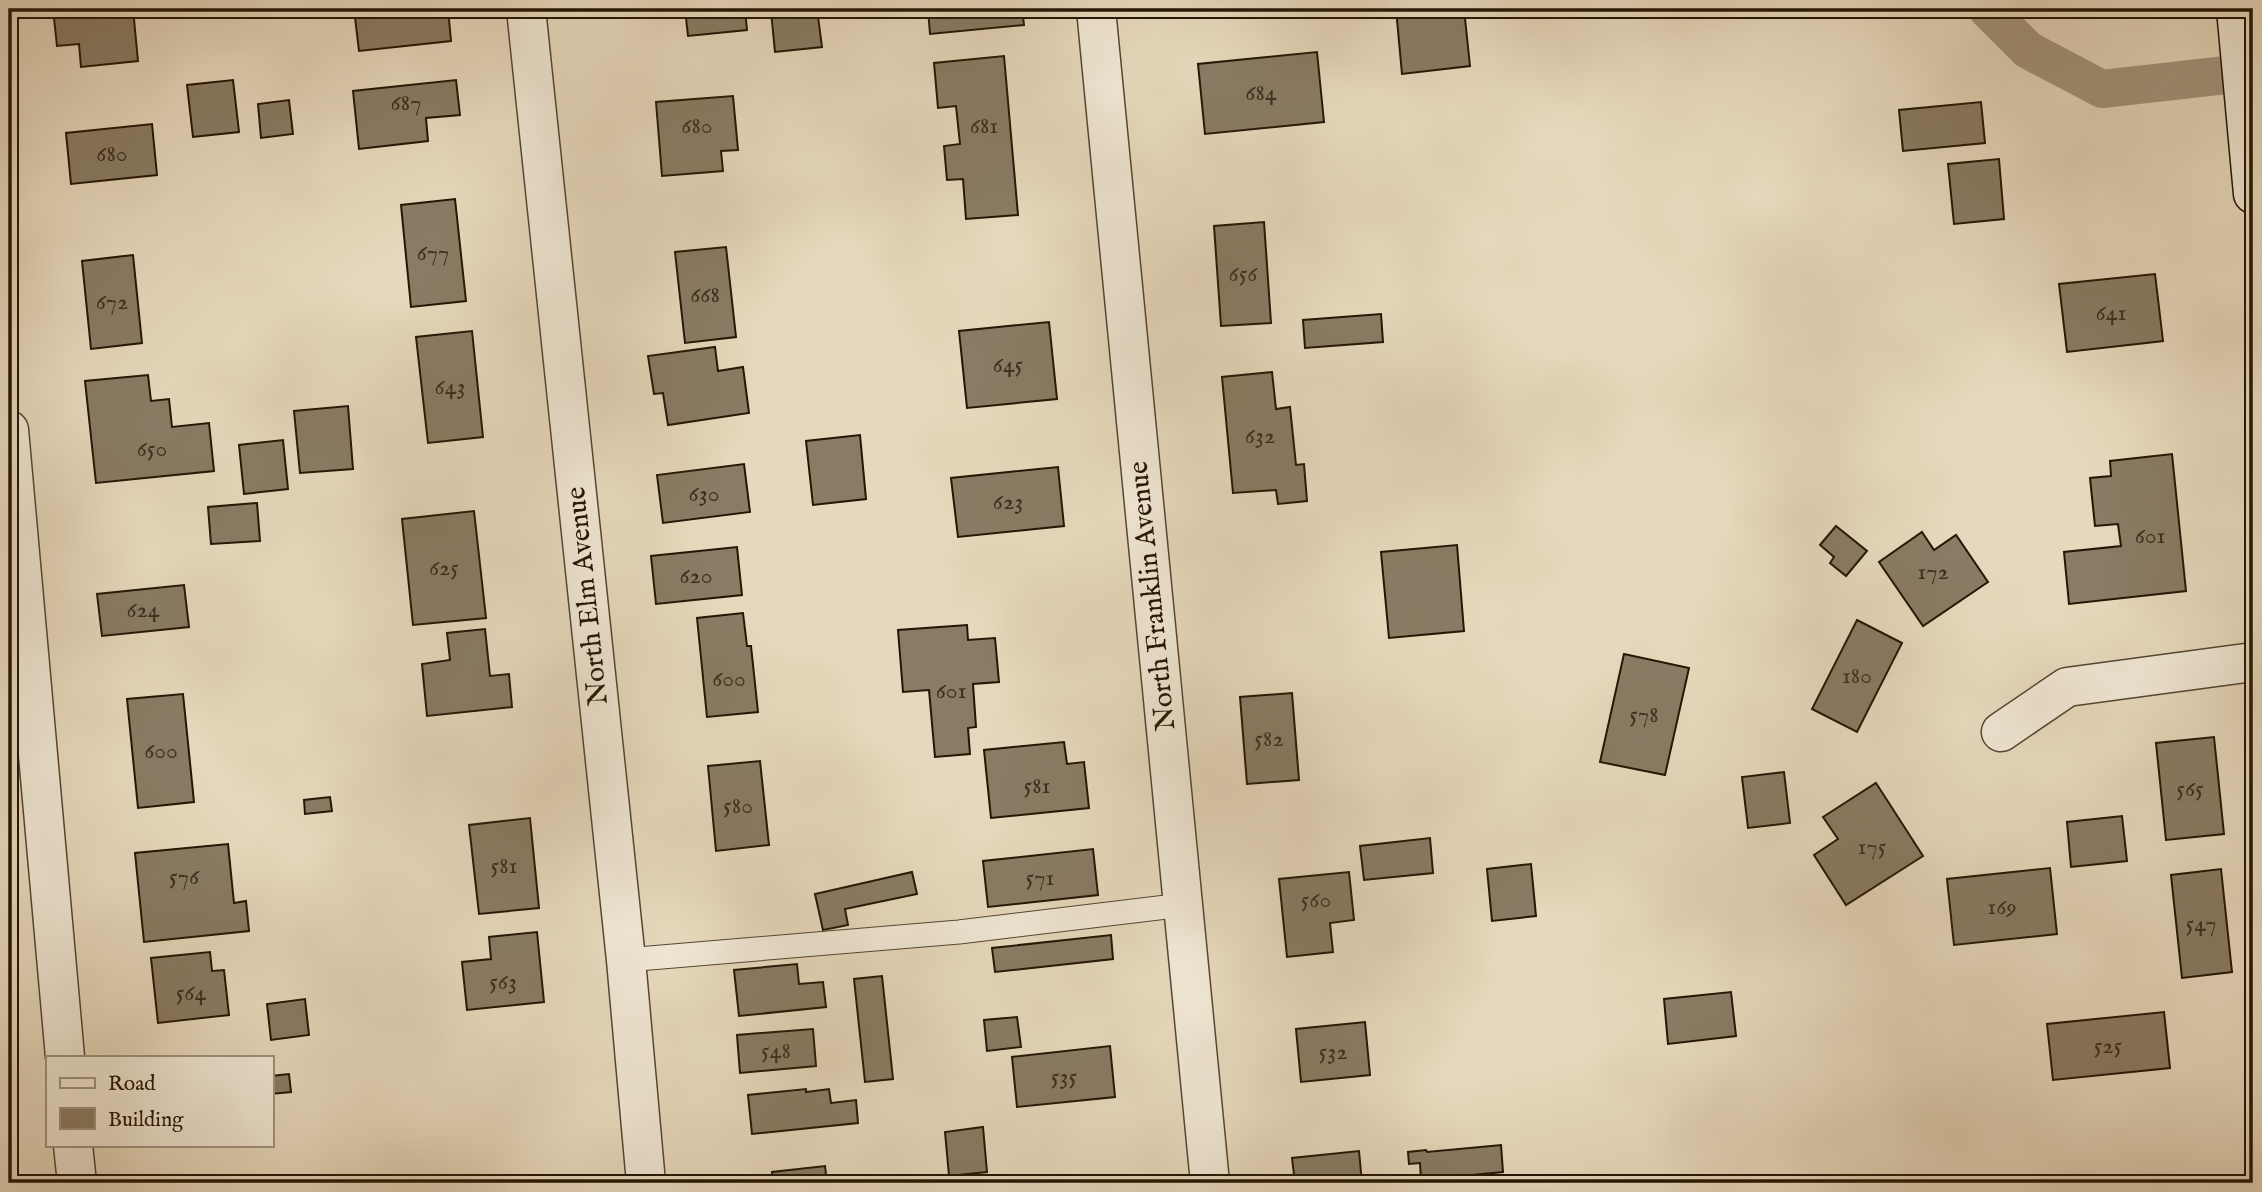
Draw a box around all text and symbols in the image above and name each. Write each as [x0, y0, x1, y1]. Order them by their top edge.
house number: 684 [1245, 78, 1277, 109]
house number: 687 [391, 88, 421, 119]
house number: 680 [681, 111, 713, 142]
house number: 681 [970, 111, 998, 142]
house number: 680 [96, 139, 128, 170]
house number: 677 [417, 238, 449, 269]
house number: 656 [1229, 259, 1258, 290]
house number: 668 [690, 280, 720, 311]
house number: 672 [96, 287, 128, 318]
house number: 641 [2096, 298, 2126, 329]
house number: 645 [993, 350, 1024, 381]
house number: 643 [435, 372, 465, 403]
house number: 632 [1245, 421, 1275, 452]
house number: 650 [137, 434, 167, 465]
street label: North Franklin Avenue [1121, 459, 1185, 732]
house number: 630 [689, 479, 719, 510]
street label: North Elm Avenue [559, 485, 617, 707]
house number: 623 [993, 487, 1023, 518]
house number: 601 [2135, 521, 2165, 552]
house number: 625 [429, 553, 459, 584]
house number: 172 [1917, 557, 1949, 588]
house number: 620 [679, 561, 713, 592]
house number: 624 [126, 595, 160, 626]
house number: 180 [1842, 661, 1872, 692]
house number: 600 [712, 664, 746, 695]
house number: 601 [936, 676, 966, 707]
house number: 578 [1629, 700, 1659, 731]
house number: 582 [1254, 724, 1284, 755]
house number: 600 [144, 736, 178, 767]
house number: 581 [1023, 771, 1051, 802]
house number: 565 [2176, 774, 2204, 805]
house number: 580 [723, 791, 753, 822]
house number: 175 [1858, 832, 1887, 863]
house number: 581 [490, 851, 518, 882]
house number: 576 [169, 862, 200, 893]
house number: 571 [1026, 863, 1054, 894]
house number: 560 [1301, 885, 1331, 916]
house number: 169 [1987, 892, 2017, 923]
house number: 547 [2186, 909, 2216, 940]
house number: 563 [489, 967, 517, 998]
house number: 564 [176, 978, 206, 1009]
house number: 525 [2094, 1031, 2123, 1062]
house number: 548 [761, 1036, 791, 1067]
house number: 532 [1319, 1037, 1347, 1068]
legend [46, 1056, 273, 1146]
house number: 535 [1051, 1062, 1077, 1093]
text: Road [108, 1071, 156, 1098]
text: Building [108, 1107, 184, 1134]

